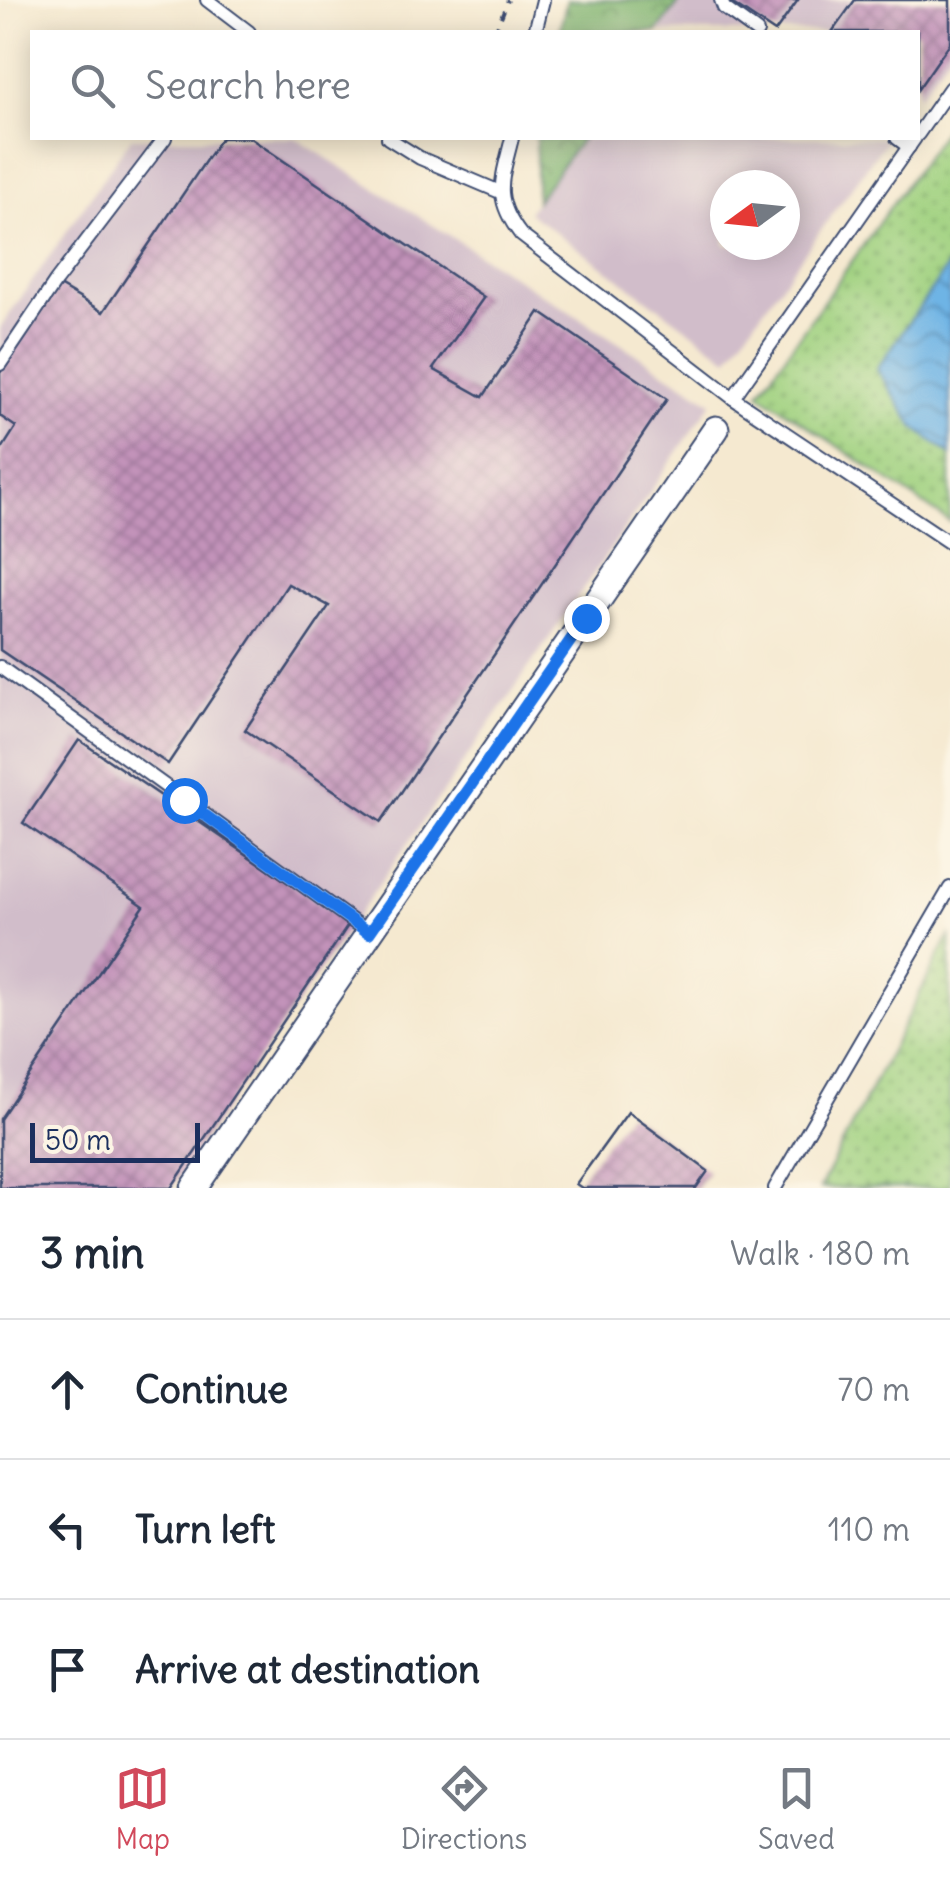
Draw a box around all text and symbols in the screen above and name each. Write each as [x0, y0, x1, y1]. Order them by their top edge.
search box [30, 30, 920, 140]
icon: search [65, 58, 120, 113]
text: Search here [145, 62, 351, 109]
north arrow [710, 170, 800, 260]
route end [564, 596, 610, 642]
route start [162, 778, 208, 824]
scale bar [30, 1118, 200, 1162]
text: 50 m [45, 1122, 111, 1158]
text: 3 min [40, 1227, 144, 1279]
text: Walk · 180 m [730, 1233, 910, 1274]
icon: ahead [40, 1362, 95, 1417]
text: Continue [135, 1366, 288, 1413]
text: 70 m [838, 1369, 910, 1410]
icon: left [40, 1502, 95, 1557]
text: Turn left [135, 1506, 275, 1553]
text: 110 m [828, 1509, 910, 1550]
icon: arrive [40, 1642, 95, 1697]
text: Arrive at destination [135, 1646, 480, 1693]
tab: Map [115, 1761, 170, 1857]
tab: Directions [401, 1761, 527, 1857]
tab: Saved [758, 1761, 835, 1857]

